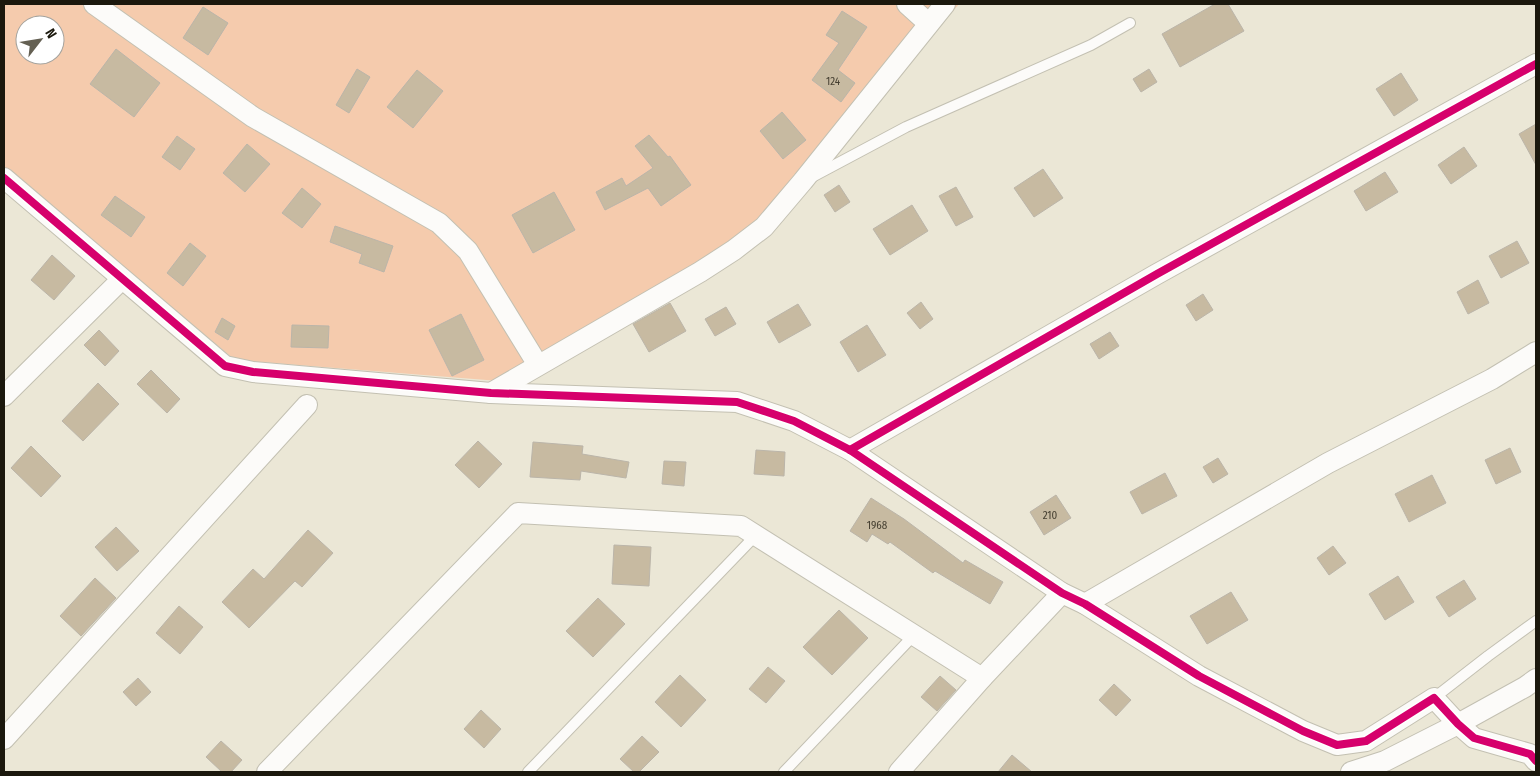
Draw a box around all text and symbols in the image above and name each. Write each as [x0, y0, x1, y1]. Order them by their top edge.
north arrow [15, 15, 65, 65]
text: N [41, 26, 60, 42]
house number: 124 [826, 75, 841, 88]
house number: 210 [1043, 509, 1058, 522]
house number: 1968 [867, 519, 888, 532]

